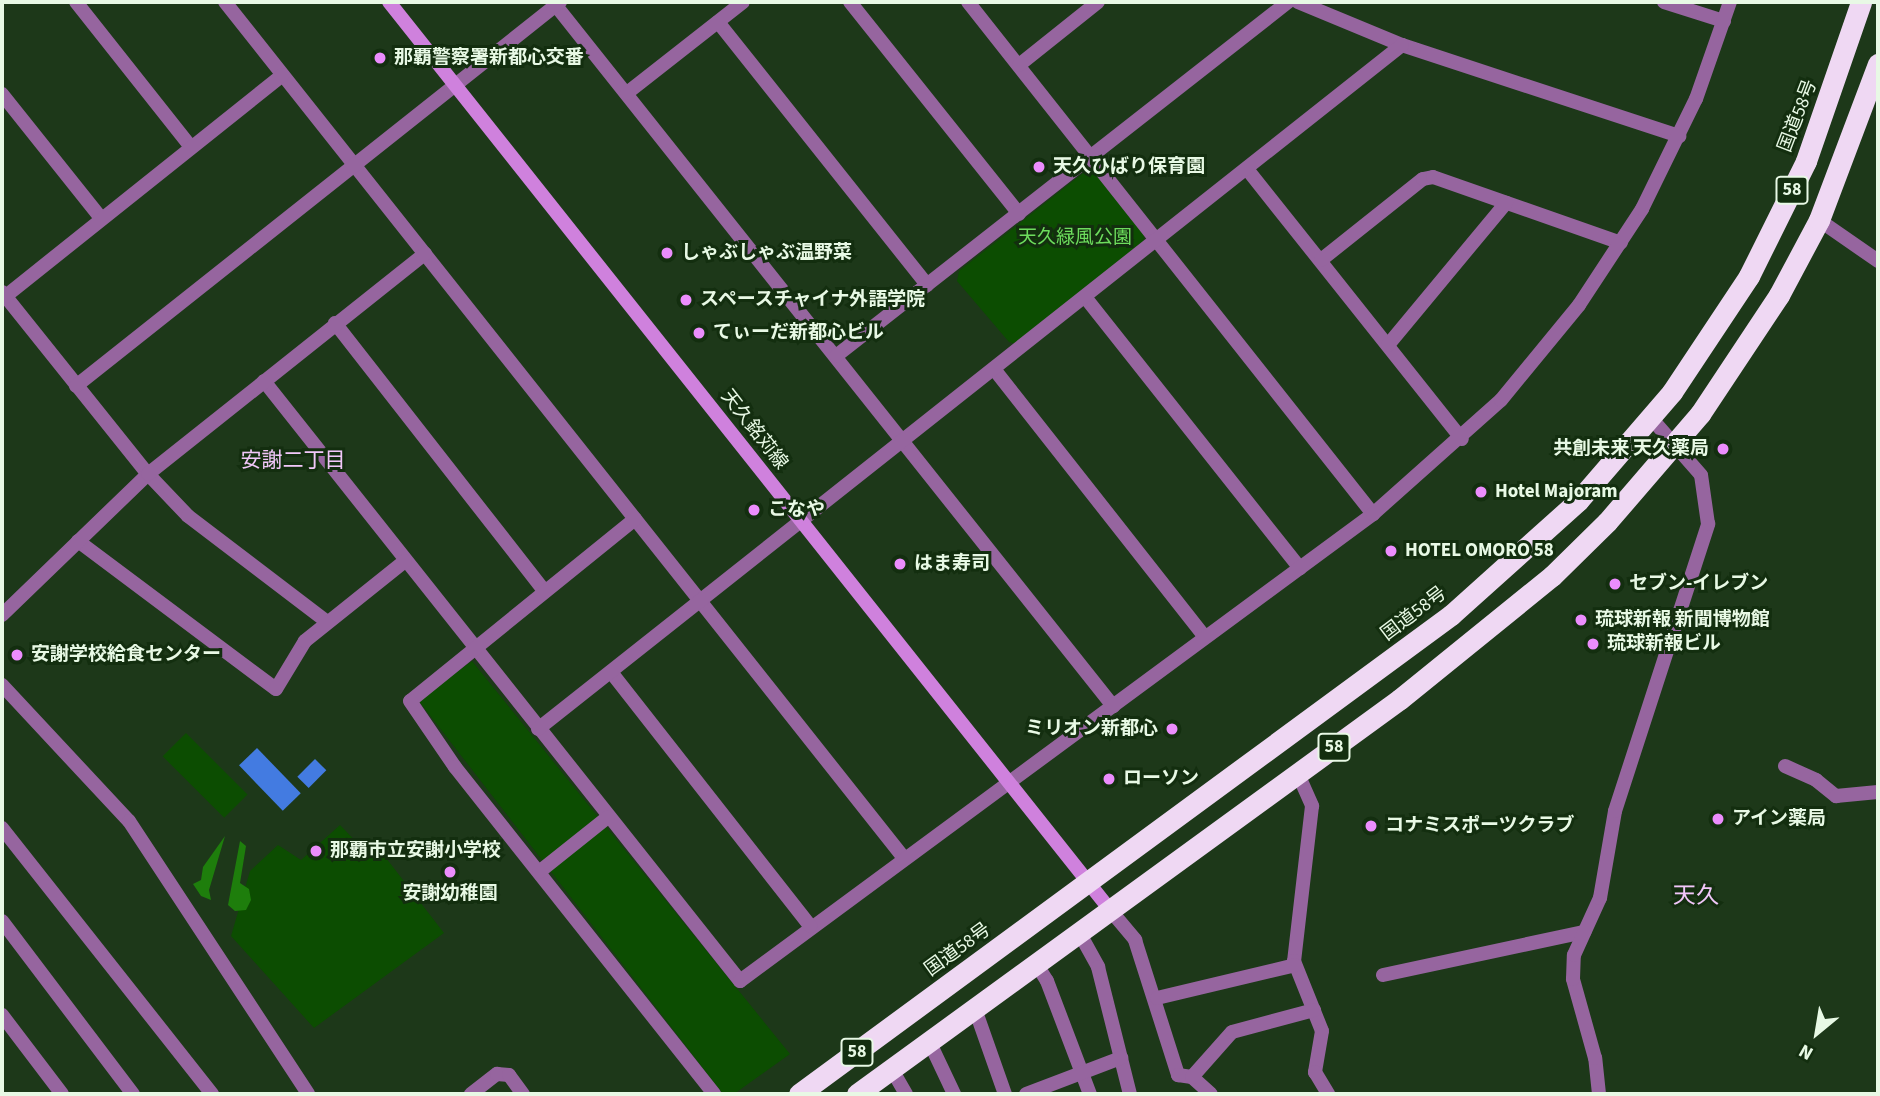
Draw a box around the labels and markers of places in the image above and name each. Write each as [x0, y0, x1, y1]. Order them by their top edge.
place label: 那覇警察署新都心交番 [394, 47, 584, 69]
marker: 那覇警察署新都心交番 [372, 50, 388, 66]
place label: 天久ひばり保育園 [1053, 156, 1205, 178]
marker: 天久ひばり保育園 [1031, 159, 1047, 175]
place label: しゃぶしゃぶ温野菜 [681, 242, 852, 264]
marker: しゃぶしゃぶ温野菜 [659, 245, 675, 261]
place label: スペースチャイナ外語学院 [700, 289, 928, 311]
marker: スペースチャイナ外語学院 [678, 292, 694, 308]
place label: てぃーだ新都心ビル [713, 322, 884, 344]
marker: てぃーだ新都心ビル [691, 325, 707, 341]
place label: 共創未来 天久薬局 [1553, 438, 1709, 460]
marker: 共創未来 天久薬局 [1715, 441, 1731, 457]
place label: Hotel Majoram [1495, 481, 1617, 503]
marker: Hotel Majoram [1473, 484, 1489, 500]
place label: こなや [768, 499, 825, 521]
marker: こなや [746, 502, 762, 518]
place label: HOTEL OMORO 58 [1405, 540, 1554, 562]
marker: HOTEL OMORO 58 [1383, 543, 1399, 559]
place label: はま寿司 [914, 553, 990, 575]
marker: はま寿司 [892, 556, 908, 572]
place label: セブン-イレブン [1629, 573, 1768, 595]
marker: セブン-イレブン [1607, 576, 1623, 592]
place label: 琉球新報 新聞博物館 [1595, 609, 1770, 631]
marker: 琉球新報 新聞博物館 [1573, 612, 1589, 628]
place label: 琉球新報ビル [1607, 633, 1721, 655]
marker: 琉球新報ビル [1585, 636, 1601, 652]
place label: 安謝学校給食センター [31, 644, 221, 666]
marker: 安謝学校給食センター [9, 647, 25, 663]
place label: ミリオン新都心 [1025, 718, 1158, 740]
marker: ミリオン新都心 [1164, 721, 1180, 737]
place label: ローソン [1123, 768, 1199, 790]
marker: ローソン [1101, 771, 1117, 787]
place label: アイン薬局 [1732, 808, 1827, 830]
marker: アイン薬局 [1710, 811, 1726, 827]
place label: コナミスポーツクラブ [1385, 815, 1575, 837]
marker: コナミスポーツクラブ [1363, 818, 1379, 834]
place label: 那覇市立安謝小学校 [330, 840, 501, 862]
marker: 那覇市立安謝小学校 [308, 843, 324, 859]
marker: 安謝幼稚園 [442, 864, 458, 880]
place label: 安謝幼稚園 [403, 883, 497, 905]

